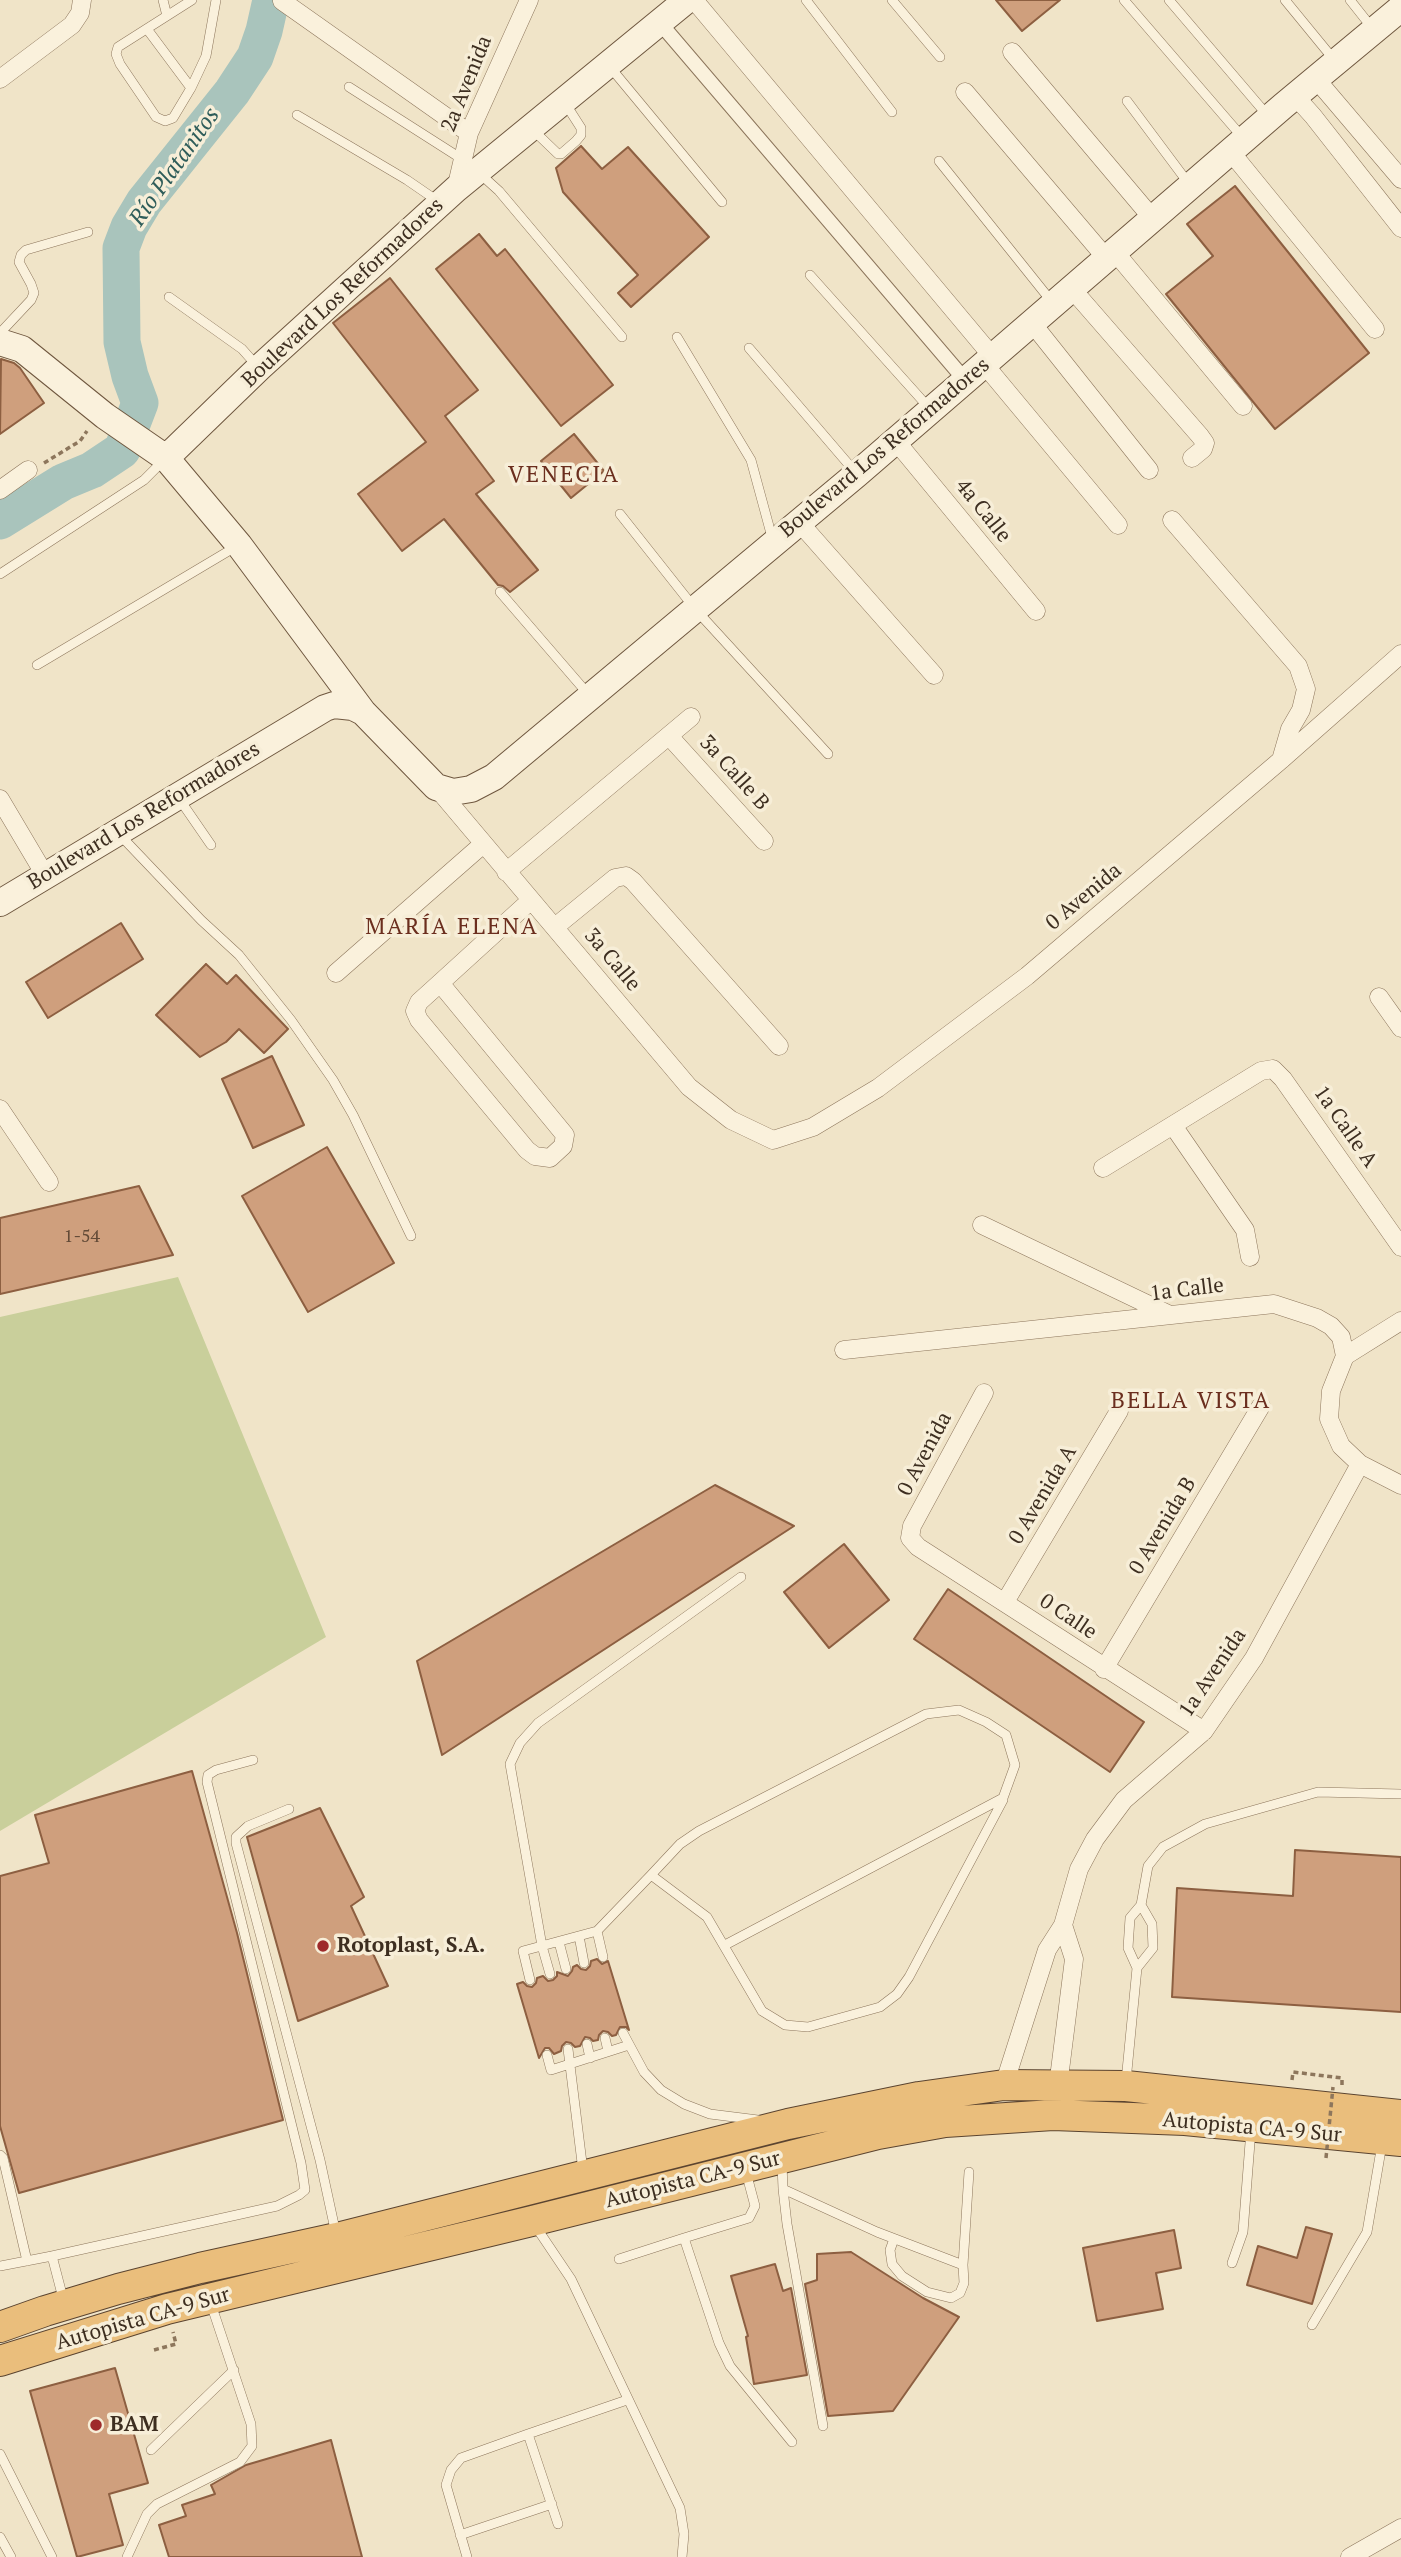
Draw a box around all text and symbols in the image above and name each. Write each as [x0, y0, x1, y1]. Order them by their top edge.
street label: 2a Avenida [436, 32, 498, 136]
water label: Río Platanitos [124, 102, 226, 232]
street label: Boulevard Los Reformadores [237, 193, 449, 393]
street label: Boulevard Los Reformadores [775, 353, 995, 543]
district label: VENECIA [509, 461, 619, 489]
street label: 4a Calle [950, 474, 1016, 548]
street label: 3a Calle B [694, 730, 774, 816]
street label: Boulevard Los Reformadores [23, 737, 265, 895]
street label: 0 Avenida [1041, 858, 1127, 936]
district label: MARÍA ELENA [367, 913, 537, 941]
street label: 3a Calle [578, 923, 646, 997]
street label: 1a Calle A [1308, 1081, 1382, 1173]
house number: 1-54 [64, 1226, 100, 1248]
street label: 1a Calle [1149, 1273, 1225, 1307]
district label: BELLA VISTA [1112, 1387, 1270, 1415]
street label: 0 Avenida [893, 1408, 957, 1500]
street label: 0 Avenida A [1004, 1441, 1082, 1549]
street label: 0 Avenida B [1124, 1473, 1202, 1579]
street label: 0 Calle [1035, 1589, 1101, 1645]
street label: 1a Avenida [1174, 1624, 1252, 1722]
place label: Rotoplast, S.A. [337, 1933, 485, 1959]
marker: Rotoplast, S.A. [315, 1938, 331, 1954]
street label: Autopista CA-9 Sur [1161, 2108, 1343, 2148]
street label: Autopista CA-9 Sur [603, 2146, 783, 2214]
street label: Autopista CA-9 Sur [53, 2282, 233, 2356]
place label: BAM [110, 2412, 158, 2438]
marker: BAM [88, 2417, 104, 2433]

